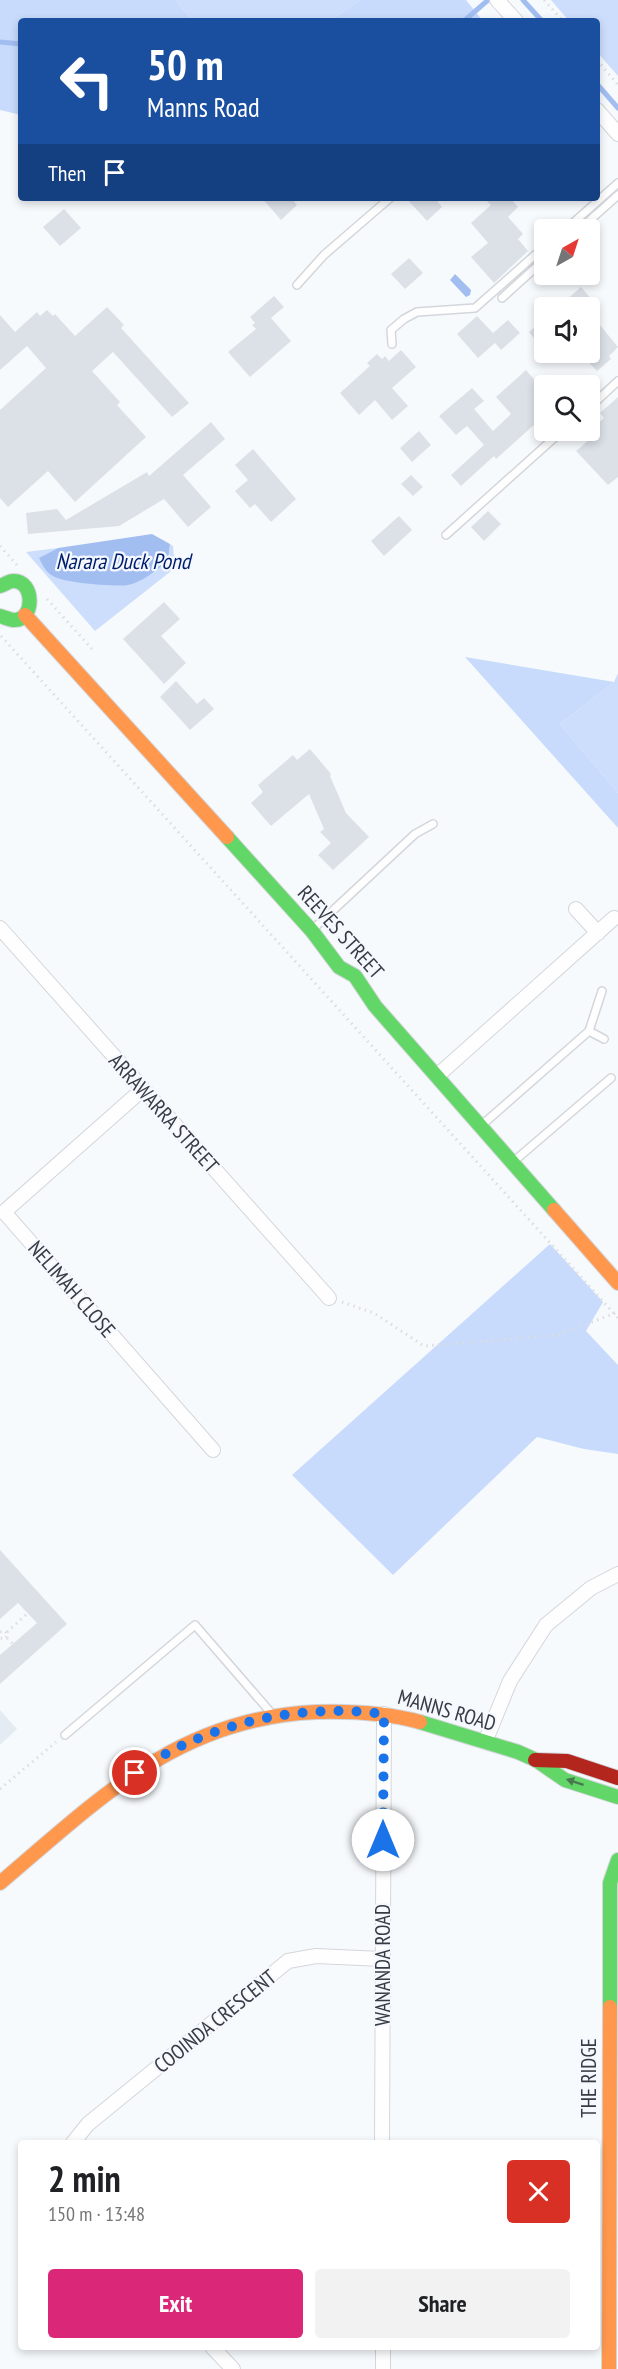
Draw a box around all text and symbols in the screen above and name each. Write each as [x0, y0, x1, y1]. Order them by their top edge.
text: 50 m [147, 37, 224, 92]
icon: left [48, 42, 126, 120]
text: Manns Road [147, 90, 260, 124]
icon: arrive [98, 156, 131, 189]
text: Then [48, 159, 86, 187]
north arrow [534, 219, 600, 285]
map controls [534, 219, 600, 441]
button: sound [534, 297, 600, 363]
button: search [534, 375, 600, 441]
water label: Narara Duck Pond [56, 547, 194, 575]
street label: REEVES STREET [292, 880, 390, 985]
street label: ARRAWARRA STREET [103, 1048, 225, 1179]
street label: NELIMAH CLOSE [23, 1235, 121, 1343]
street label: MANNS ROAD [395, 1683, 499, 1737]
pin [109, 1747, 160, 1798]
icon: arrive [118, 1756, 151, 1789]
one-way arrow [566, 1777, 584, 1787]
position arrow [351, 1808, 415, 1872]
street label: WANANDA ROAD [369, 1904, 396, 2026]
street label: COOINDA CRESCENT [148, 1963, 282, 2079]
street label: THE RIDGE [575, 2038, 602, 2118]
text: 2 min [48, 2155, 121, 2202]
button: close [507, 2160, 570, 2223]
text: 150 m · 13:48 [48, 2201, 145, 2227]
button: Exit [48, 2269, 303, 2338]
button: Share [315, 2269, 570, 2338]

